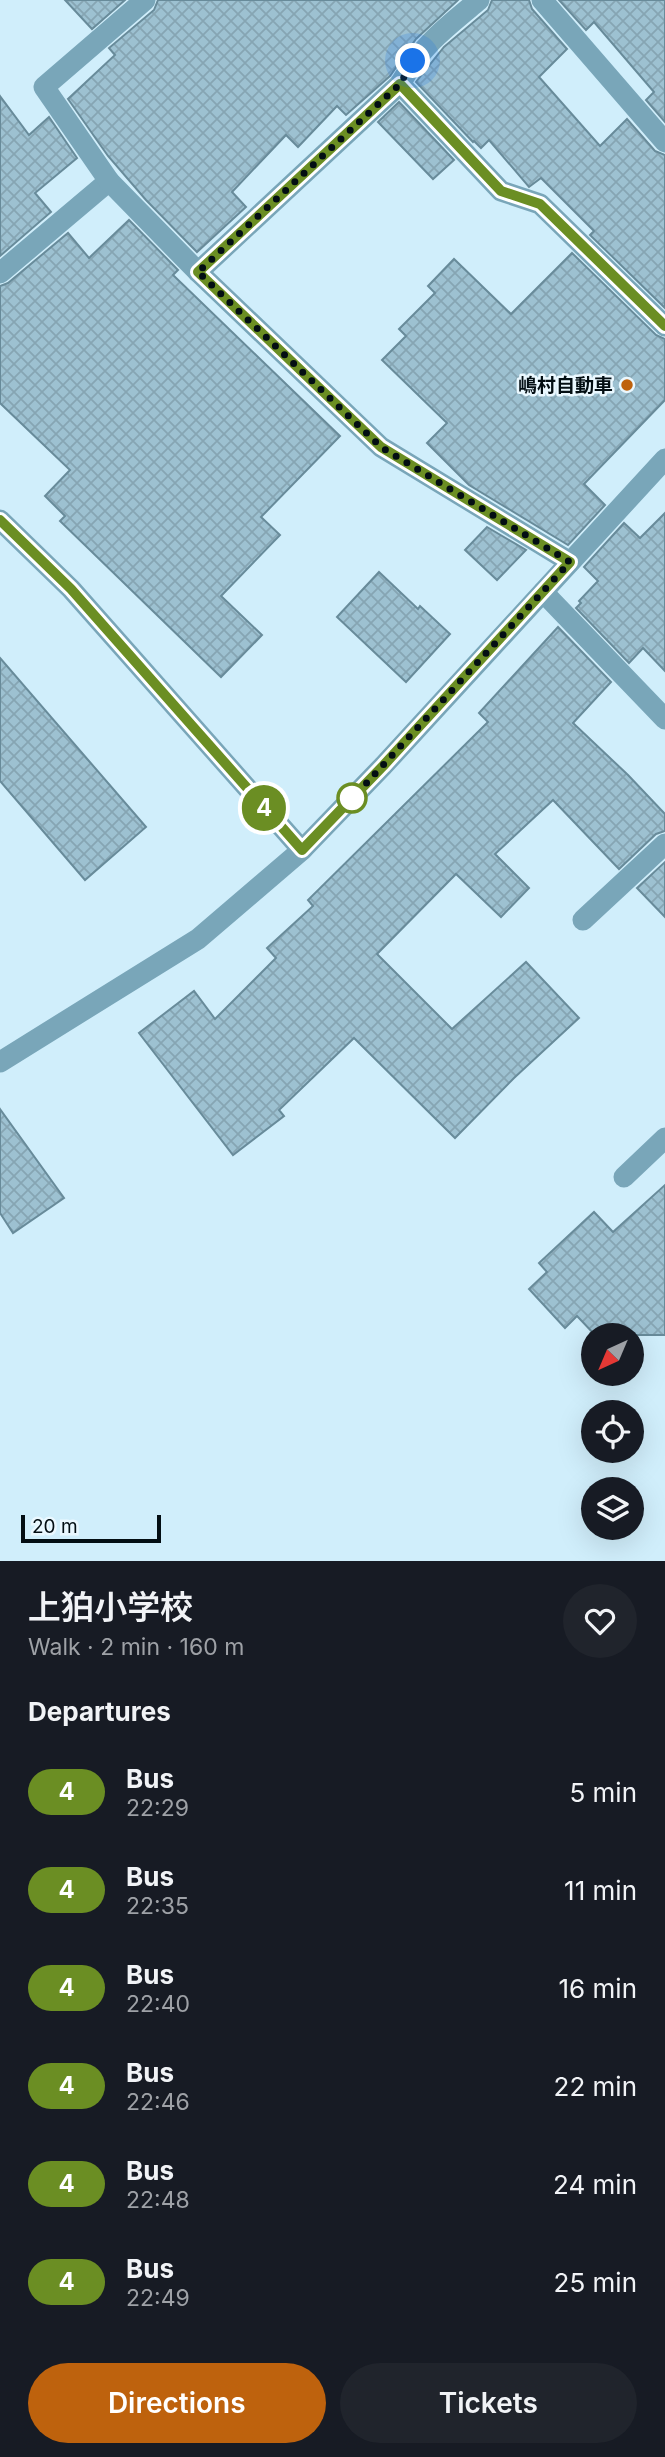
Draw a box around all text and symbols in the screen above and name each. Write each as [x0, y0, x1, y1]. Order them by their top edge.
your location [395, 43, 430, 78]
place label: 嶋村自動車 [518, 374, 613, 397]
marker: 嶋村自動車 [619, 377, 635, 393]
unlabelled marker [337, 783, 367, 813]
line badge: 4 [241, 785, 287, 831]
text: 4 [256, 793, 272, 822]
north arrow [581, 1323, 644, 1386]
map controls [581, 1323, 644, 1540]
button: locate [581, 1400, 644, 1463]
button: layers [581, 1477, 644, 1540]
scale bar [21, 1512, 161, 1544]
text: 20 m [32, 1515, 78, 1538]
button: heart [563, 1584, 637, 1658]
text: 上狛小学校 [28, 1587, 193, 1627]
text: Walk · 2 min · 160 m [28, 1633, 244, 1661]
text: Departures [28, 1696, 171, 1727]
text: Bus [126, 1763, 174, 1794]
text: 4 [58, 1777, 75, 1806]
text: 5 min [569, 1777, 637, 1808]
text: 22:29 [126, 1794, 189, 1822]
text: Bus [126, 1861, 174, 1892]
text: 4 [58, 1875, 75, 1904]
text: 11 min [564, 1875, 637, 1906]
text: 22:35 [126, 1892, 189, 1920]
text: Bus [126, 1959, 174, 1990]
text: 4 [58, 1973, 75, 2002]
text: 16 min [559, 1973, 637, 2004]
text: 22:40 [126, 1990, 190, 2018]
text: Bus [126, 2057, 174, 2088]
text: 4 [58, 2071, 75, 2100]
text: 22 min [554, 2071, 637, 2102]
text: 22:46 [126, 2088, 190, 2116]
text: Bus [126, 2155, 174, 2186]
text: 4 [58, 2169, 75, 2198]
text: 24 min [553, 2169, 637, 2200]
text: 22:48 [126, 2186, 190, 2214]
text: Bus [126, 2253, 174, 2284]
text: 4 [58, 2267, 75, 2296]
text: 25 min [554, 2267, 637, 2298]
text: 22:49 [126, 2284, 190, 2312]
button: Directions [28, 2363, 326, 2443]
button: Tickets [340, 2363, 637, 2443]

